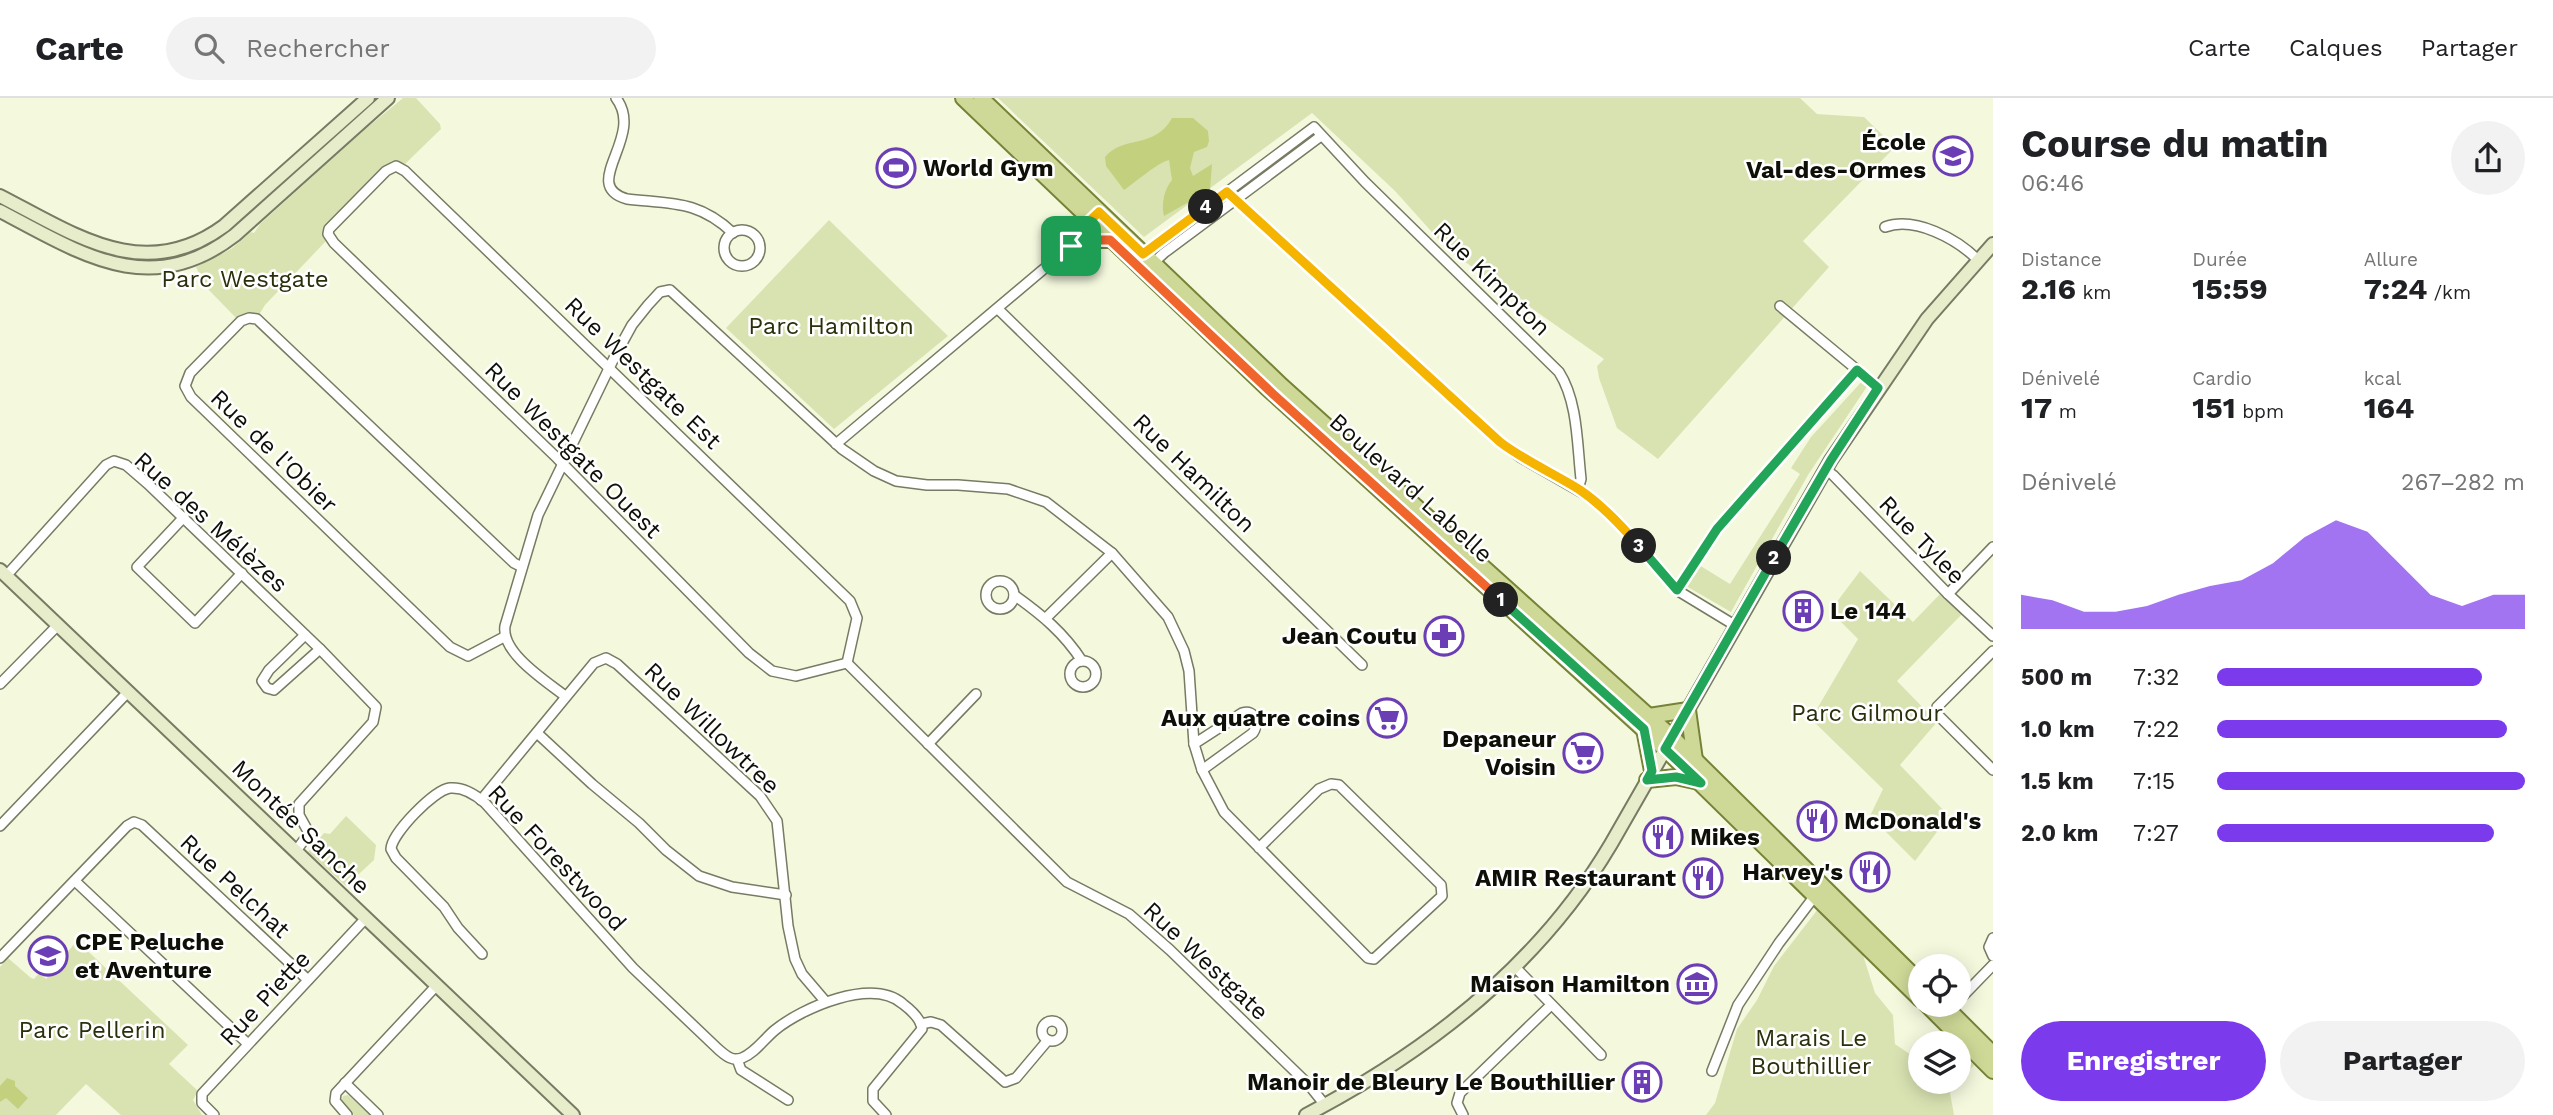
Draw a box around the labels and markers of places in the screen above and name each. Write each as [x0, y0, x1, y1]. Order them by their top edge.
place label: École Val-des-Ormes [1746, 128, 1926, 184]
school or university icon: École Val-des-Ormes [1932, 135, 1974, 177]
sports icon: World Gym [875, 147, 917, 189]
place label: World Gym [923, 154, 1054, 182]
pin: 4 [1188, 190, 1224, 224]
pin [1041, 216, 1101, 276]
pin: 3 [1622, 528, 1656, 564]
pin: 2 [1756, 540, 1792, 575]
pin: 1 [1484, 582, 1518, 618]
building icon: Le 144 [1782, 590, 1824, 632]
place label: Le 144 [1830, 597, 1906, 625]
pharmacy icon: Jean Coutu [1423, 615, 1465, 657]
place label: Jean Coutu [1282, 622, 1417, 650]
supermarket icon: Aux quatre coins [1366, 697, 1408, 739]
place label: Aux quatre coins [1161, 704, 1360, 732]
place label: Depaneur Voisin [1442, 725, 1557, 781]
supermarket icon: Depaneur Voisin [1562, 732, 1604, 774]
restaurant icon: McDonald's [1796, 800, 1838, 842]
place label: McDonald's [1844, 807, 1982, 835]
restaurant icon: Mikes [1642, 816, 1684, 858]
place label: Mikes [1690, 823, 1760, 851]
restaurant icon: Harvey's [1849, 851, 1891, 893]
restaurant icon: AMIR Restaurant [1682, 857, 1724, 899]
place label: Harvey's [1742, 858, 1843, 886]
place label: AMIR Restaurant [1475, 864, 1677, 892]
place label: CPE Peluche et Aventure [75, 928, 224, 984]
school or university icon: CPE Peluche et Aventure [27, 935, 69, 977]
museum icon: Maison Hamilton [1676, 963, 1718, 1005]
place label: Maison Hamilton [1470, 970, 1670, 998]
building icon: Manoir de Bleury Le Bouthillier [1621, 1061, 1663, 1103]
place label: Manoir de Bleury Le Bouthillier [1247, 1068, 1616, 1096]

